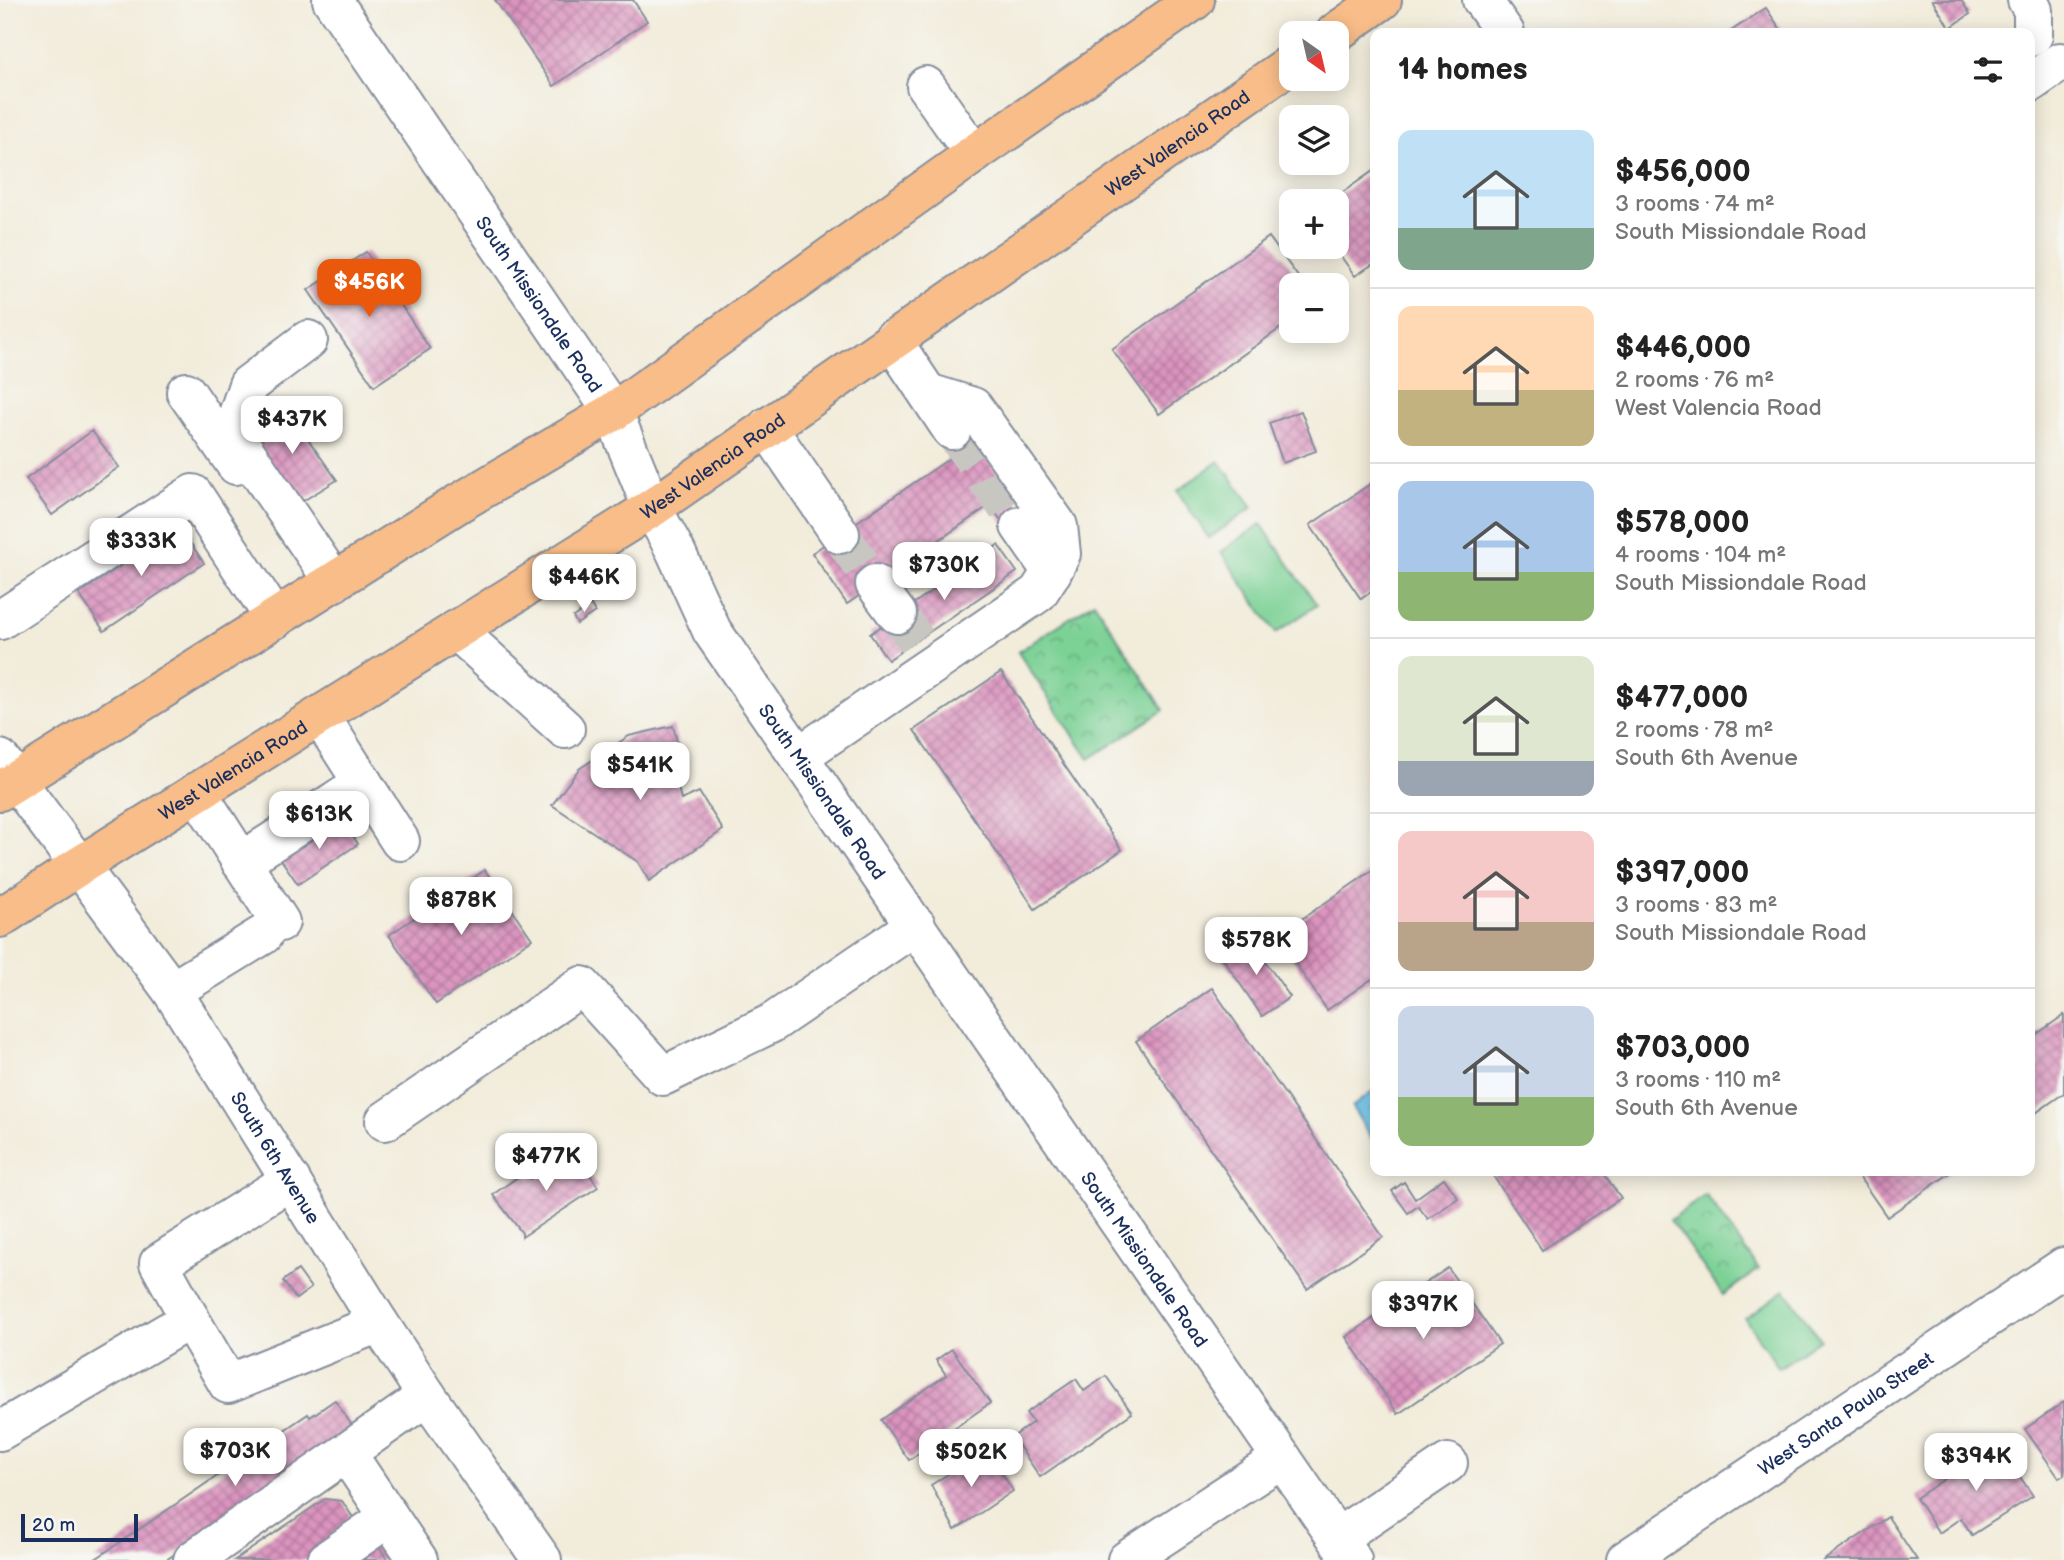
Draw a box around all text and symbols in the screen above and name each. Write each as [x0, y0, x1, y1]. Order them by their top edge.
north arrow [1279, 21, 1349, 91]
map controls [1279, 21, 1349, 343]
icon: filters [1969, 51, 2007, 89]
text: 14 homes [1398, 52, 1527, 88]
street label: West Valencia Road [1101, 86, 1255, 202]
button: layers [1279, 105, 1349, 175]
text: $456,000 [1615, 154, 1751, 190]
icon: home [1454, 158, 1538, 242]
button: + [1279, 189, 1349, 259]
text: 3 rooms · 74 m² [1615, 190, 1775, 218]
street label: South Missiondale Road [470, 212, 606, 397]
text: South Missiondale Road [1615, 218, 1867, 246]
pin: $456K [320, 260, 418, 319]
text: $456K [333, 268, 405, 296]
button: − [1279, 273, 1349, 343]
text: $446,000 [1615, 330, 1751, 366]
icon: home [1454, 334, 1538, 418]
text: 2 rooms · 76 m² [1615, 366, 1774, 394]
text: West Valencia Road [1615, 394, 1822, 422]
pin: $437K [243, 396, 341, 456]
text: $437K [257, 405, 327, 433]
street label: West Valencia Road [637, 409, 790, 525]
text: $578,000 [1615, 505, 1749, 541]
icon: home [1454, 509, 1538, 593]
pin: $333K [92, 518, 190, 578]
text: $333K [105, 527, 177, 555]
text: 4 rooms · 104 m² [1615, 541, 1786, 569]
pin: $730K [895, 542, 993, 602]
text: $730K [908, 551, 980, 579]
pin: $446K [535, 554, 633, 614]
text: $446K [548, 563, 620, 591]
text: South Missiondale Road [1615, 569, 1867, 597]
text: $477,000 [1615, 680, 1748, 716]
icon: home [1454, 684, 1538, 768]
street label: South Missiondale Road [753, 700, 890, 884]
street label: West Valencia Road [155, 716, 312, 826]
text: 2 rooms · 78 m² [1615, 716, 1773, 744]
pin: $541K [591, 742, 689, 802]
text: South 6th Avenue [1615, 744, 1798, 772]
text: $541K [607, 751, 673, 779]
pin: $613K [270, 792, 368, 851]
text: $613K [285, 800, 353, 828]
text: $397,000 [1615, 855, 1749, 891]
icon: home [1454, 859, 1538, 943]
pin: $878K [412, 878, 510, 937]
text: $878K [425, 886, 497, 914]
text: 3 rooms · 83 m² [1615, 891, 1777, 919]
pin: $578K [1207, 918, 1305, 977]
text: South Missiondale Road [1615, 919, 1867, 947]
text: $578K [1221, 926, 1291, 954]
text: $703,000 [1615, 1030, 1750, 1066]
icon: home [1454, 1034, 1538, 1118]
text: 3 rooms · 110 m² [1615, 1066, 1781, 1094]
street label: South 6th Avenue [225, 1088, 324, 1228]
text: South 6th Avenue [1615, 1094, 1798, 1122]
pin: $477K [497, 1134, 595, 1193]
text: $477K [511, 1142, 581, 1170]
street label: South Missiondale Road [1075, 1168, 1212, 1352]
pin: $397K [1374, 1282, 1472, 1341]
text: $397K [1388, 1290, 1458, 1318]
street label: West Santa Paula Street [1754, 1348, 1938, 1481]
pin: $703K [186, 1428, 284, 1488]
pin: $502K [922, 1430, 1020, 1489]
pin: $394K [1927, 1434, 2025, 1493]
text: $703K [199, 1437, 271, 1465]
text: $502K [935, 1438, 1007, 1466]
text: $394K [1940, 1442, 2012, 1470]
scale bar [21, 1511, 138, 1543]
text: 20 m [32, 1514, 75, 1537]

